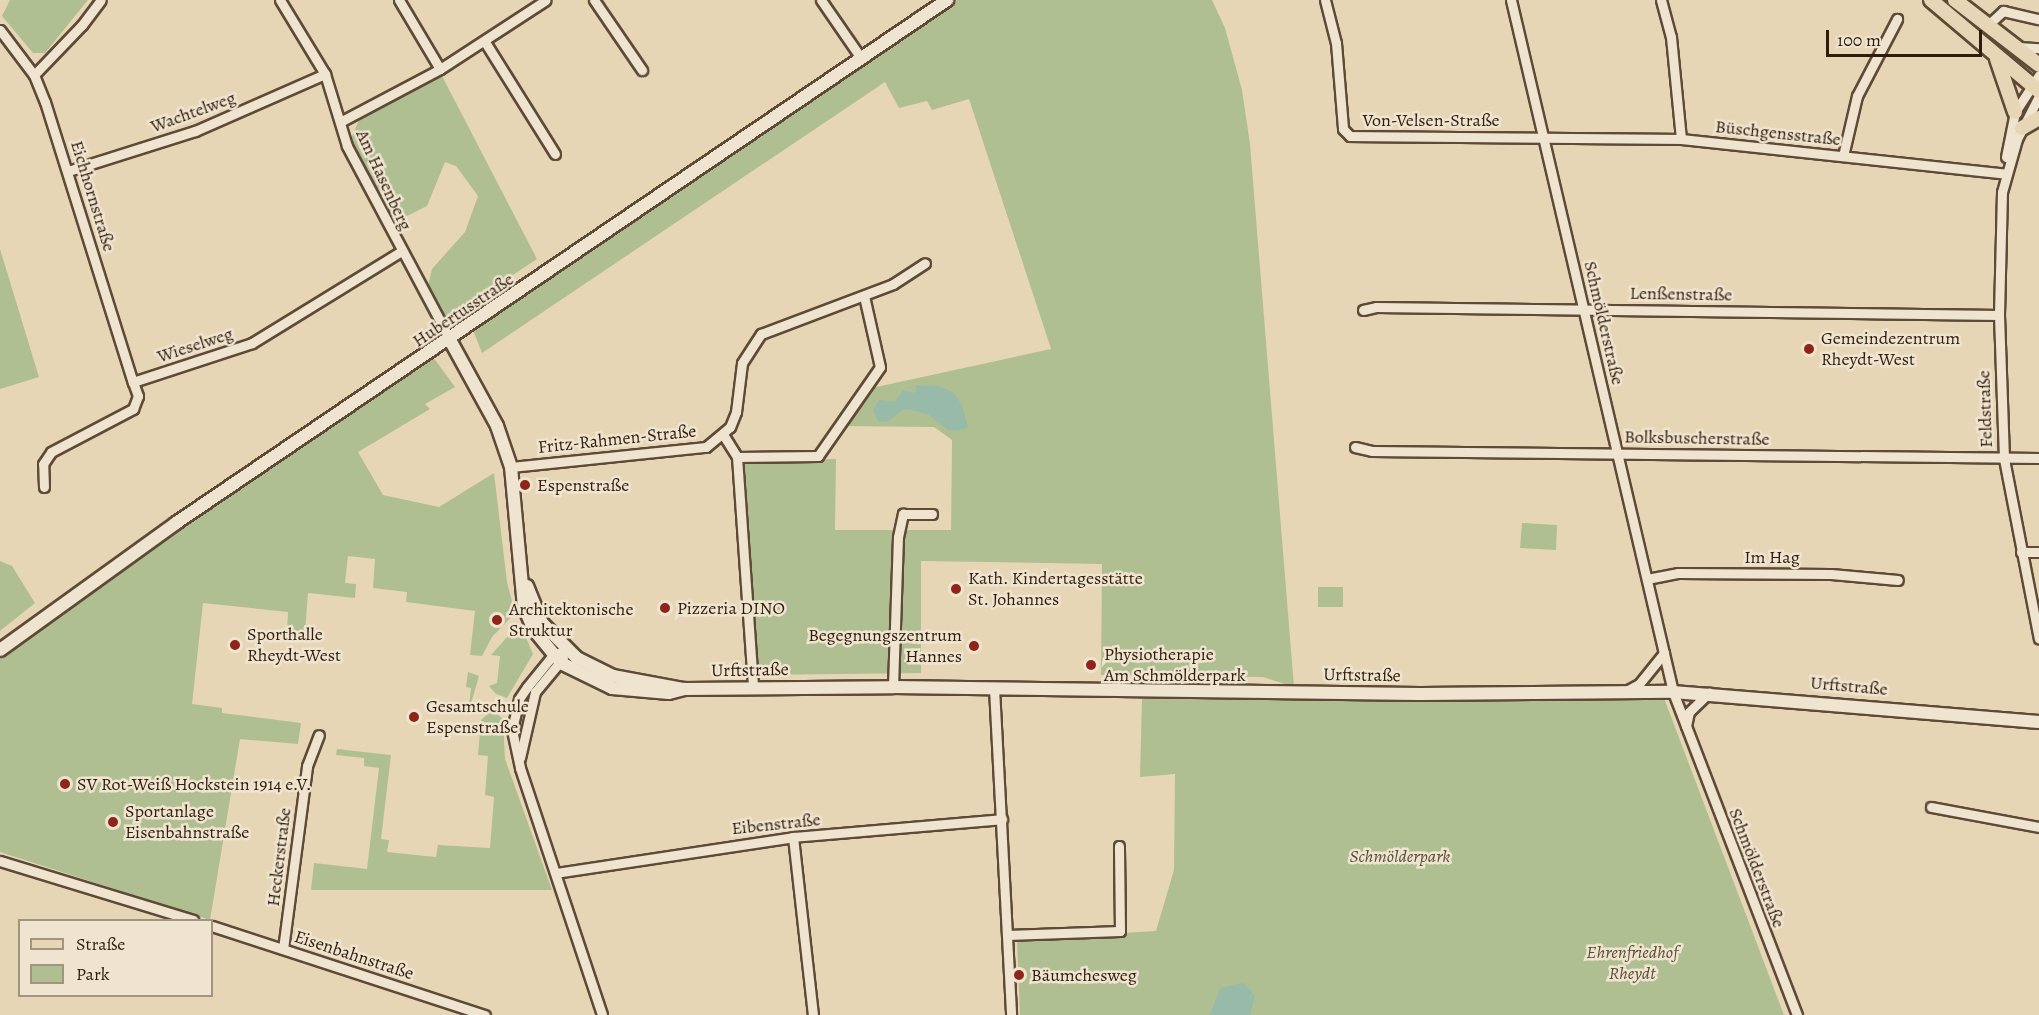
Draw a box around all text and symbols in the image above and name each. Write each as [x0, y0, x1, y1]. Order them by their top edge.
scale bar [1829, 18, 1985, 56]
text: 100 m [1837, 28, 1881, 52]
street label: Wachtelweg [148, 87, 238, 137]
street label: Von-Velsen-Straße [1362, 109, 1500, 131]
street label: Büschgensstraße [1714, 116, 1842, 150]
street label: Am Hasenberg [351, 126, 417, 234]
street label: Eichhornstraße [66, 138, 120, 254]
street label: Schmölderstraße [1579, 259, 1629, 387]
street label: Hubertusstraße [408, 268, 518, 352]
street label: Lenßenstraße [1630, 282, 1732, 306]
street label: Wieselweg [154, 323, 236, 367]
place label: Gemeindezentrum Rheydt-West [1821, 328, 1960, 370]
marker: Gemeindezentrum Rheydt-West [1802, 342, 1816, 356]
street label: Feldstraße [1973, 370, 1997, 448]
street label: Fritz-Rahmen-Straße [537, 420, 697, 458]
street label: Bolksbuscherstraße [1624, 426, 1770, 450]
place label: Espenstraße [537, 474, 629, 496]
marker: Espenstraße [518, 478, 532, 492]
street label: Im Hag [1744, 546, 1800, 568]
place label: Kath. Kindertagesstätte St. Johannes [968, 568, 1143, 610]
marker: Kath. Kindertagesstätte St. Johannes [949, 582, 963, 596]
place label: Pizzeria DINO [677, 597, 785, 619]
place label: Architektonische Struktur [509, 599, 634, 642]
marker: Pizzeria DINO [658, 601, 672, 615]
marker: Architektonische Struktur [490, 613, 504, 627]
place label: Sporthalle Rheydt-West [247, 624, 341, 666]
place label: Begegnungszentrum Hannes [808, 625, 962, 668]
marker: Sporthalle Rheydt-West [228, 638, 242, 652]
marker: Begegnungszentrum Hannes [967, 639, 981, 653]
place label: Physiotherapie Am Schmölderpark [1104, 644, 1246, 686]
marker: Physiotherapie Am Schmölderpark [1082, 656, 1100, 674]
street label: Urftstraße [711, 659, 789, 681]
street label: Urftstraße [1323, 664, 1401, 686]
street label: Urftstraße [1809, 672, 1889, 700]
place label: Gesamtschule Espenstraße [426, 696, 529, 738]
marker: Gesamtschule Espenstraße [407, 710, 421, 724]
place label: SV Rot-Weiß Hockstein 1914 e.V. [77, 773, 311, 795]
marker: SV Rot-Weiß Hockstein 1914 e.V. [58, 777, 72, 791]
place label: Sportanlage Eisenbahnstraße [125, 801, 249, 844]
street label: Schmölderstraße [1724, 805, 1790, 931]
street label: Heckerstraße [262, 806, 296, 908]
street label: Eibenstraße [731, 809, 821, 839]
marker: Sportanlage Eisenbahnstraße [106, 815, 120, 829]
park label: Schmölderpark [1350, 845, 1450, 867]
legend [18, 919, 213, 997]
street label: Eisenbahnstraße [292, 926, 416, 984]
text: Straße [76, 932, 125, 956]
park label: Ehrenfriedhof Rheydt [1586, 942, 1678, 984]
text: Park [76, 962, 110, 986]
place label: Bäumchesweg [1031, 964, 1137, 986]
marker: Bäumchesweg [1012, 968, 1026, 982]

